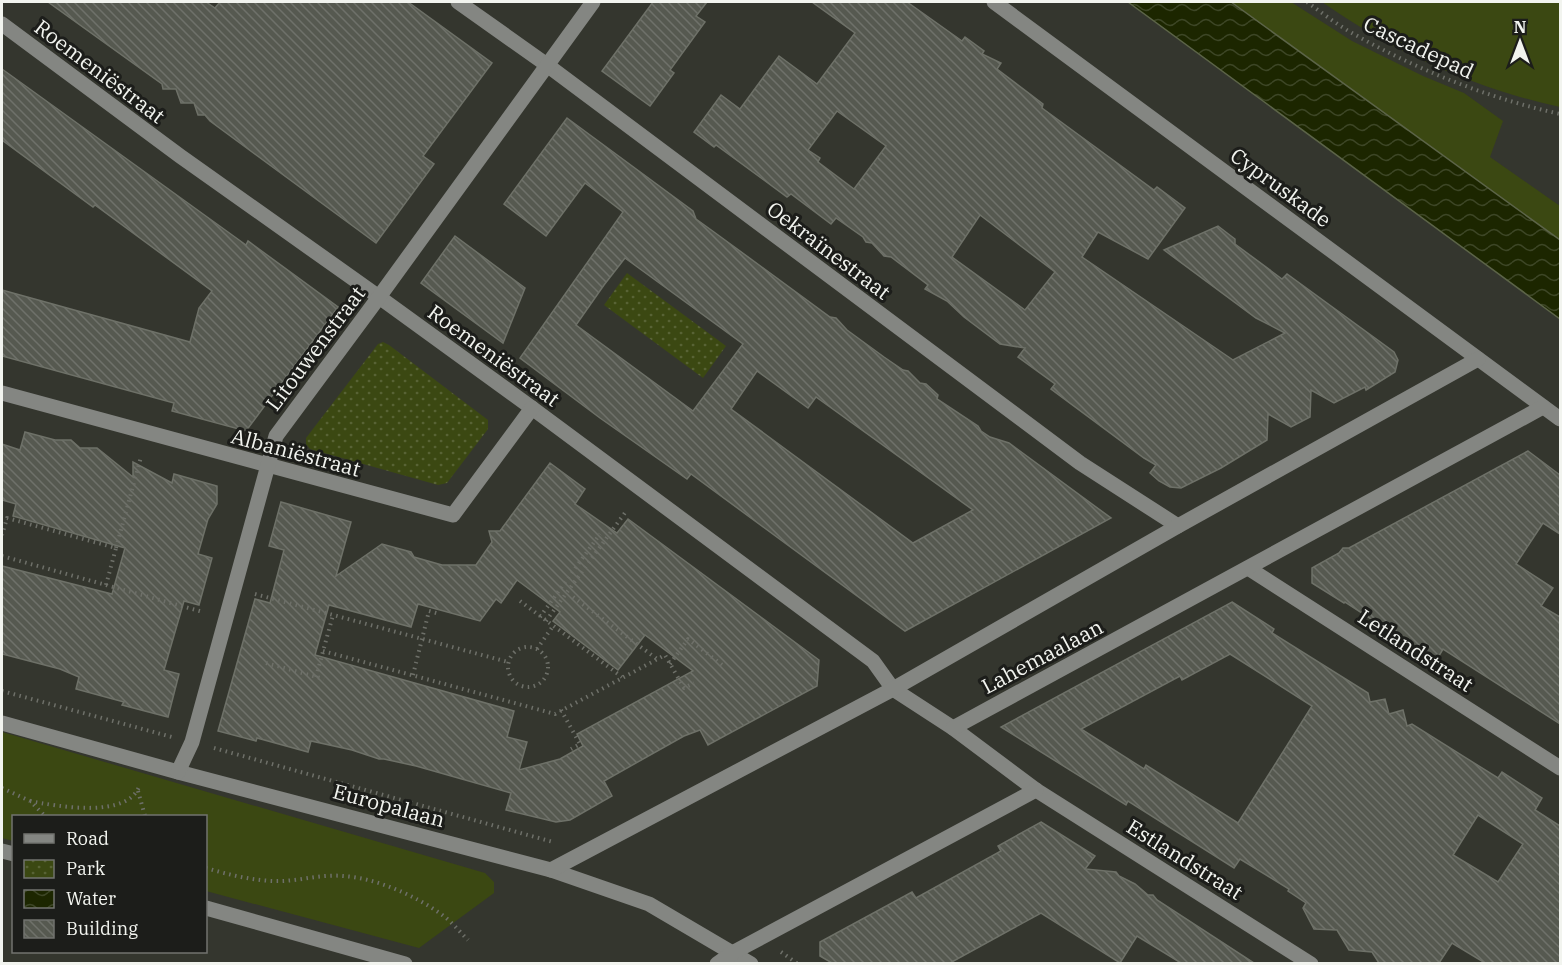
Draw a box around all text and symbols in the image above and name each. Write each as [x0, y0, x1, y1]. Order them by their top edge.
street label: Cascadepad [1359, 9, 1479, 85]
north arrow [1490, 12, 1550, 72]
street label: Roemeniëstraat [29, 13, 171, 129]
text: N [1514, 17, 1526, 37]
street label: Cypruskade [1225, 141, 1337, 233]
street label: Oekraïnestraat [762, 194, 896, 306]
street label: Litouwenstraat [259, 280, 371, 416]
street label: Roemeniëstraat [422, 298, 566, 412]
street label: Albaniëstraat [228, 421, 364, 483]
street label: Letlandstraat [1353, 602, 1479, 698]
street label: Lahemaalaan [976, 612, 1108, 700]
street label: Europalaan [330, 777, 448, 833]
street label: Estlandstraat [1122, 812, 1248, 906]
legend [12, 815, 207, 953]
text: Road [66, 827, 109, 850]
text: Park [66, 857, 106, 880]
text: Water [66, 887, 116, 910]
text: Building [66, 917, 138, 940]

